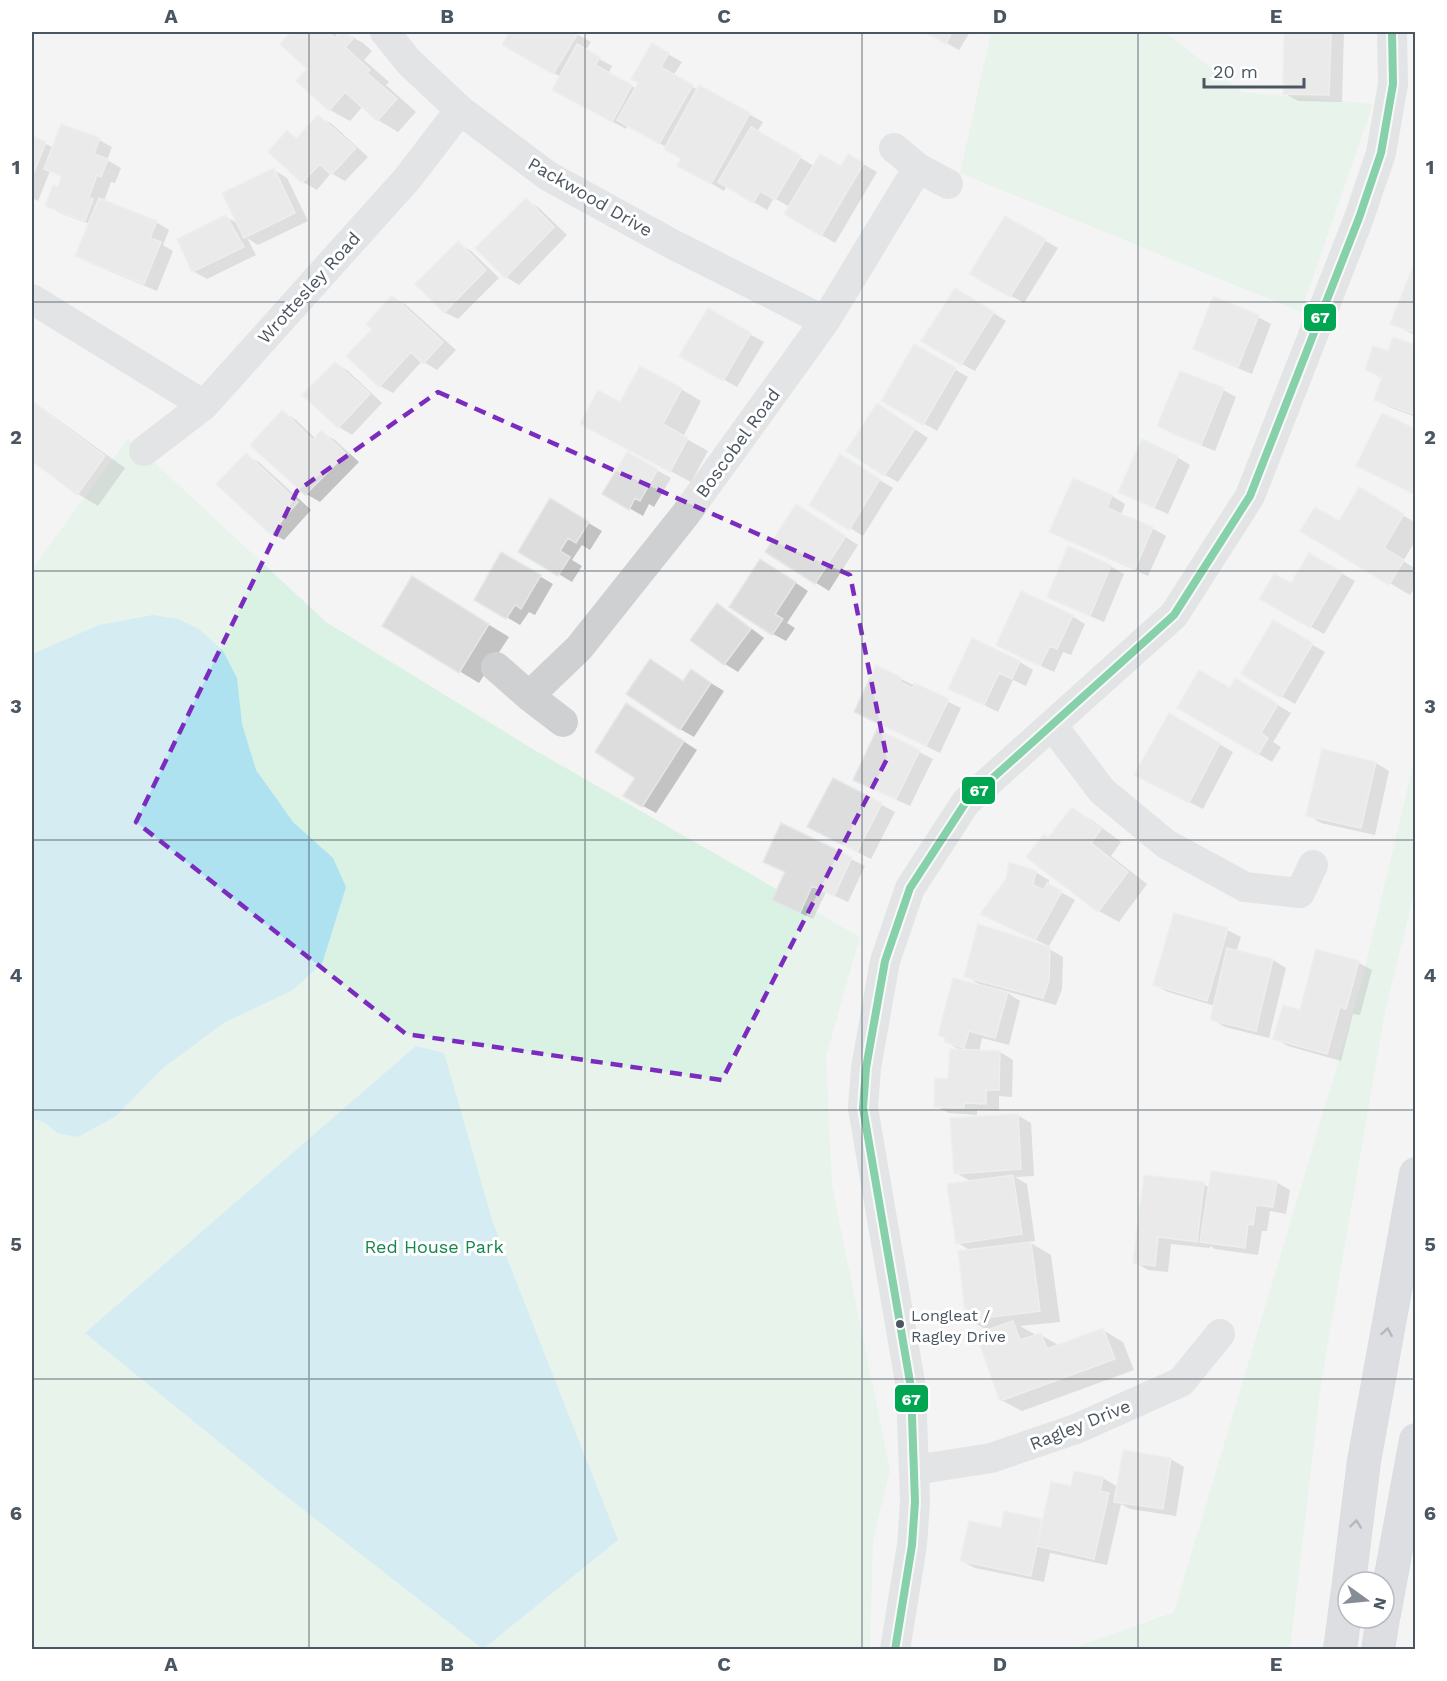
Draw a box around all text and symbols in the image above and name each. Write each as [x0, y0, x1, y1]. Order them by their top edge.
text: A [164, 4, 178, 28]
text: B [440, 4, 454, 28]
text: C [717, 4, 731, 28]
text: D [993, 4, 1007, 28]
text: E [1270, 4, 1282, 28]
scale bar [1204, 51, 1304, 89]
text: 20 m [1213, 61, 1258, 82]
street label: Packwood Drive [524, 152, 656, 241]
text: 1 [12, 155, 20, 179]
text: 1 [1426, 155, 1434, 179]
street label: Wrottesley Road [253, 228, 364, 348]
line badge: 67 [1303, 303, 1337, 332]
text: 67 [1310, 308, 1330, 327]
street label: Boscobel Road [691, 384, 784, 501]
text: 2 [10, 425, 22, 449]
text: 2 [1424, 425, 1436, 449]
text: 3 [10, 694, 22, 718]
text: 3 [1424, 694, 1436, 718]
line badge: 67 [961, 776, 996, 805]
text: 67 [969, 781, 989, 800]
text: 4 [10, 963, 23, 987]
text: 4 [1424, 963, 1437, 987]
text: 5 [10, 1232, 22, 1256]
text: 5 [1424, 1232, 1436, 1256]
park label: Red House Park [364, 1236, 504, 1257]
place label: Longleat / Ragley Drive [911, 1306, 1006, 1346]
marker: Longleat / Ragley Drive [894, 1318, 906, 1330]
one-way arrow [1381, 1327, 1393, 1336]
line badge: 67 [894, 1384, 929, 1413]
text: 67 [901, 1390, 921, 1409]
street label: Ragley Drive [1026, 1395, 1133, 1454]
text: 6 [10, 1501, 22, 1525]
text: 6 [1424, 1501, 1436, 1525]
one-way arrow [1350, 1519, 1362, 1529]
north arrow [1336, 1570, 1396, 1630]
text: N [1369, 1596, 1391, 1612]
text: A [164, 1652, 178, 1676]
text: B [440, 1652, 454, 1676]
text: C [717, 1652, 731, 1676]
text: D [993, 1652, 1007, 1676]
text: E [1270, 1652, 1282, 1676]

